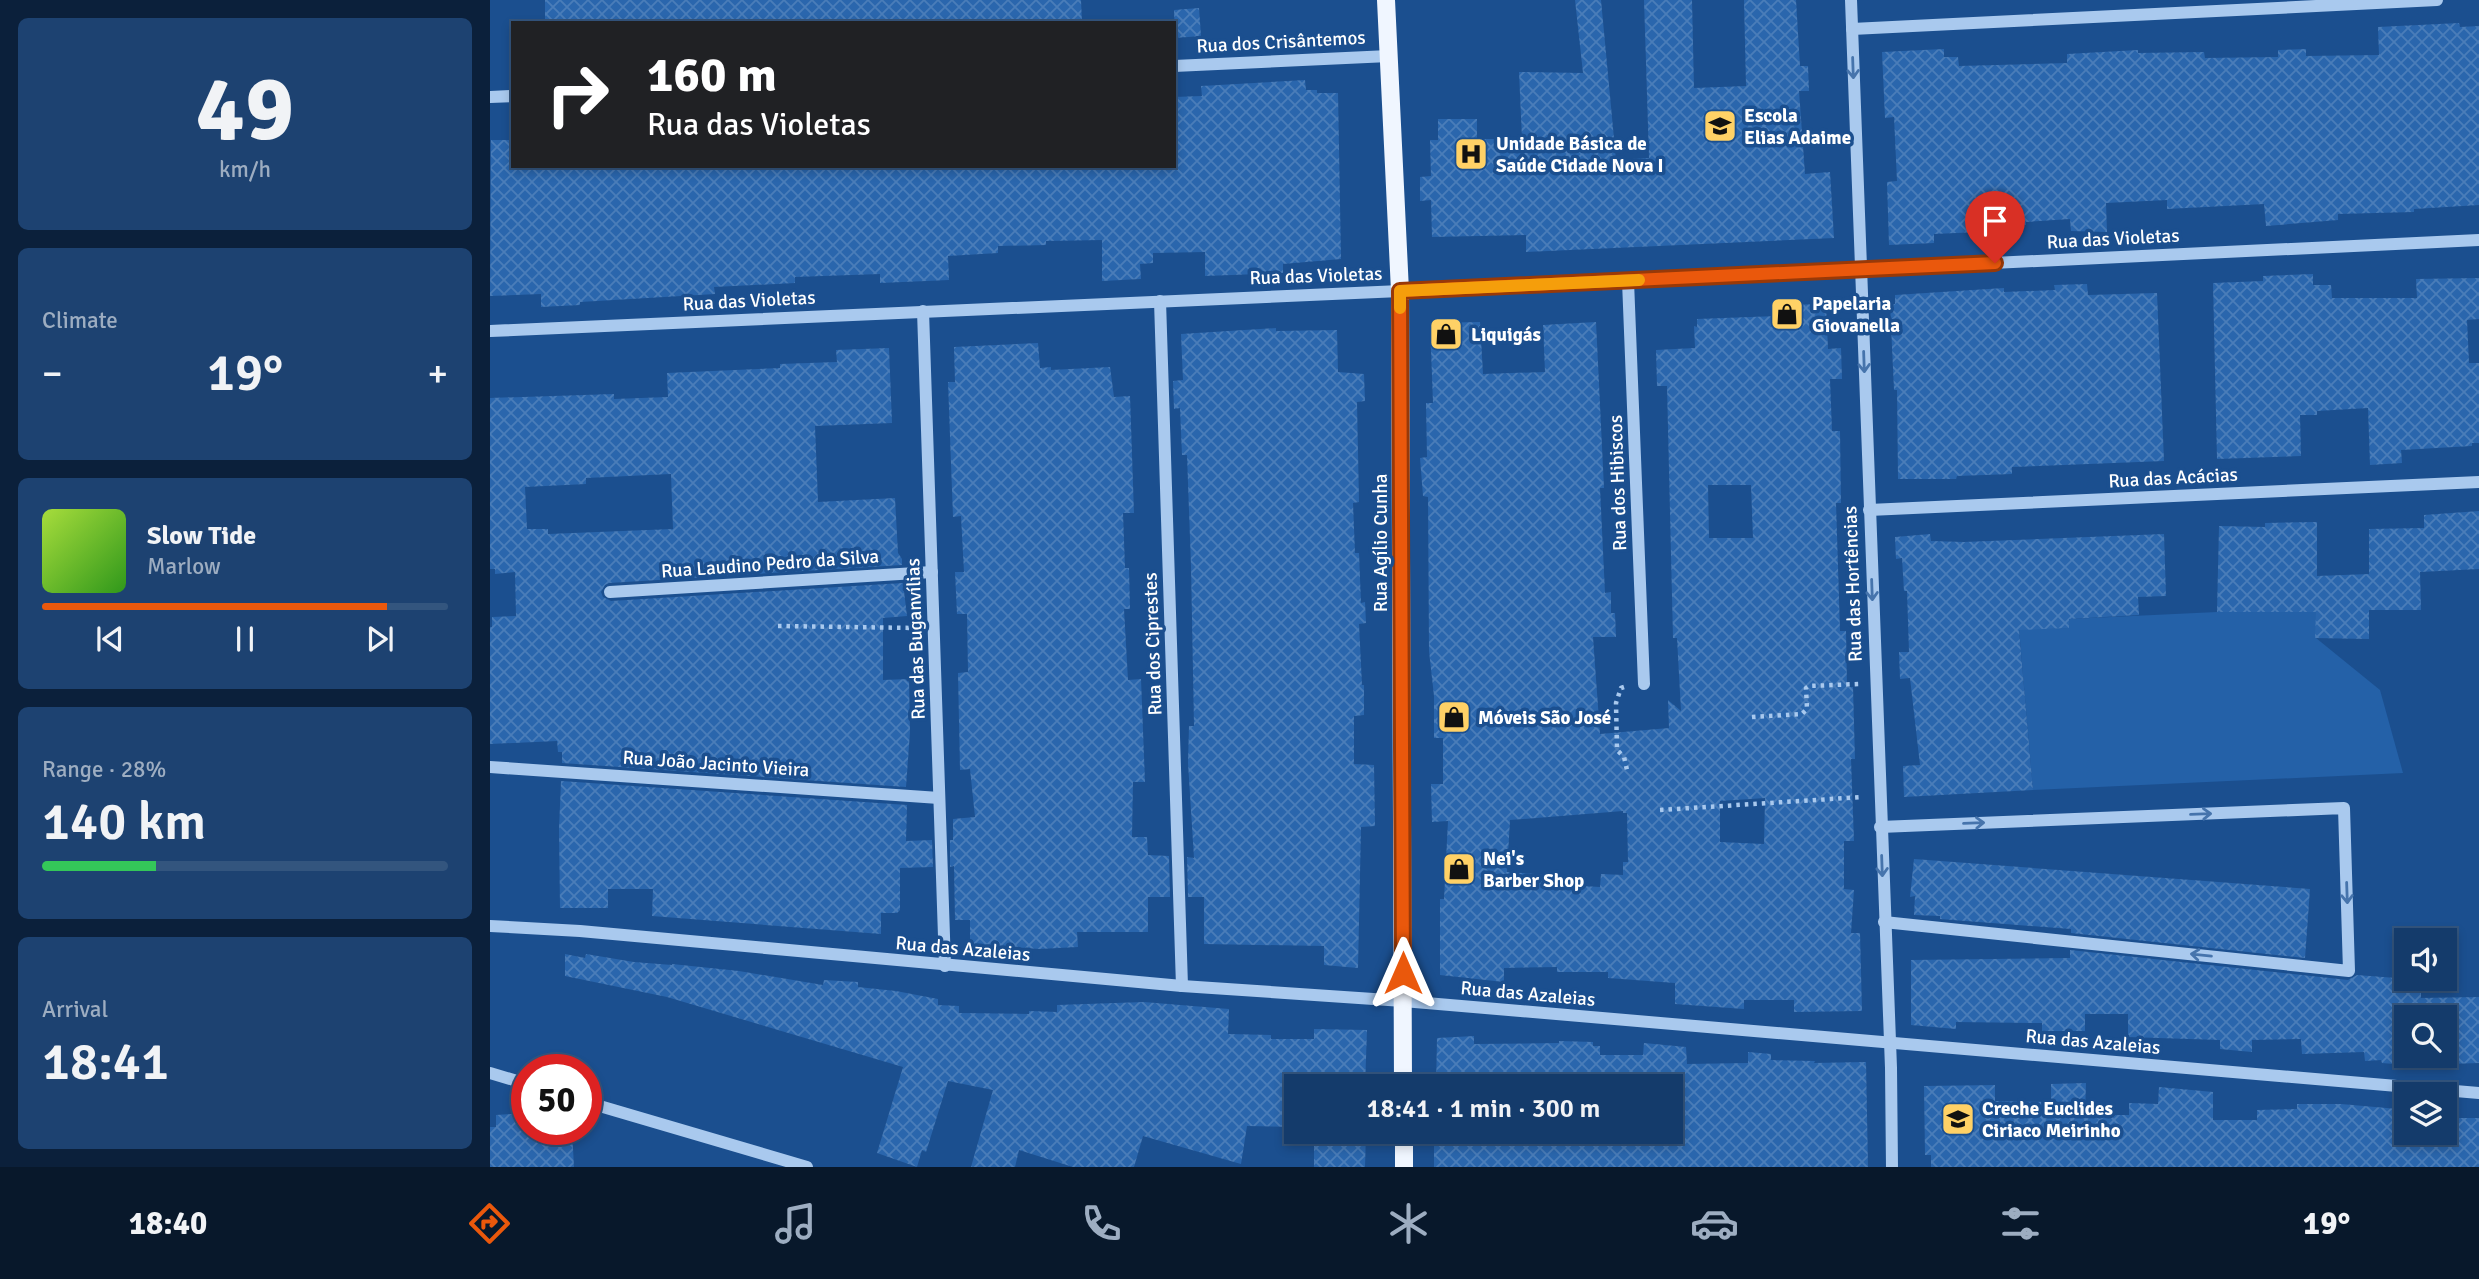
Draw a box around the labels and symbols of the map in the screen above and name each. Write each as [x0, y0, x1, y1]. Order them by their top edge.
street label: Rua dos Crisântemos [1196, 26, 1366, 58]
one-way arrow [1847, 56, 1860, 79]
place label: Escola Elias Adaime [1744, 104, 1851, 150]
school or university icon: Escola Elias Adaime [1701, 107, 1739, 145]
place label: Unidade Básica de Saúde Cidade Nova I [1496, 132, 1664, 178]
hospital icon: Unidade Básica de Saúde Cidade Nova I [1452, 135, 1490, 173]
pin [1965, 191, 2025, 263]
street label: Rua das Violetas [2046, 224, 2180, 254]
street label: Rua das Violetas [1249, 262, 1383, 290]
street label: Rua das Violetas [682, 286, 816, 316]
place label: Papelaria Giovanella [1812, 292, 1900, 338]
shop icon: Papelaria Giovanella [1768, 295, 1806, 333]
shop icon: Liquigás [1427, 315, 1465, 353]
place label: Liquigás [1471, 323, 1541, 347]
one-way arrow [1857, 351, 1870, 374]
street label: Rua dos Hibiscos [1604, 415, 1632, 551]
street label: Rua das Acácias [2108, 463, 2238, 493]
street label: Rua Agílio Cunha [1369, 474, 1393, 612]
street label: Rua das Hortências [1838, 506, 1868, 662]
street label: Rua Laudino Pedro da Silva [660, 544, 880, 584]
street label: Rua das Buganvílias [901, 558, 931, 720]
street label: Rua dos Ciprestes [1139, 572, 1167, 716]
one-way arrow [1865, 578, 1878, 601]
shop icon: Móveis São José [1435, 698, 1473, 736]
place label: Móveis São José [1478, 706, 1611, 730]
street label: Rua João Jacinto Vieira [622, 745, 810, 782]
one-way arrow [2189, 807, 2212, 820]
one-way arrow [1962, 816, 1985, 829]
place label: Nei's Barber Shop [1483, 847, 1584, 893]
shop icon: Nei's Barber Shop [1440, 850, 1478, 888]
one-way arrow [1875, 854, 1888, 877]
one-way arrow [2340, 881, 2353, 904]
street label: Rua das Azaleias [895, 931, 1031, 967]
position arrow [1366, 936, 1440, 1010]
one-way arrow [2190, 948, 2213, 961]
street label: Rua das Azaleias [1460, 976, 1596, 1012]
street label: Rua das Azaleias [2025, 1024, 2161, 1060]
speed limit sign: 50 [511, 1054, 602, 1145]
place label: Creche Euclides Ciriaco Meirinho [1982, 1097, 2121, 1143]
school or university icon: Creche Euclides Ciriaco Meirinho [1939, 1100, 1977, 1138]

